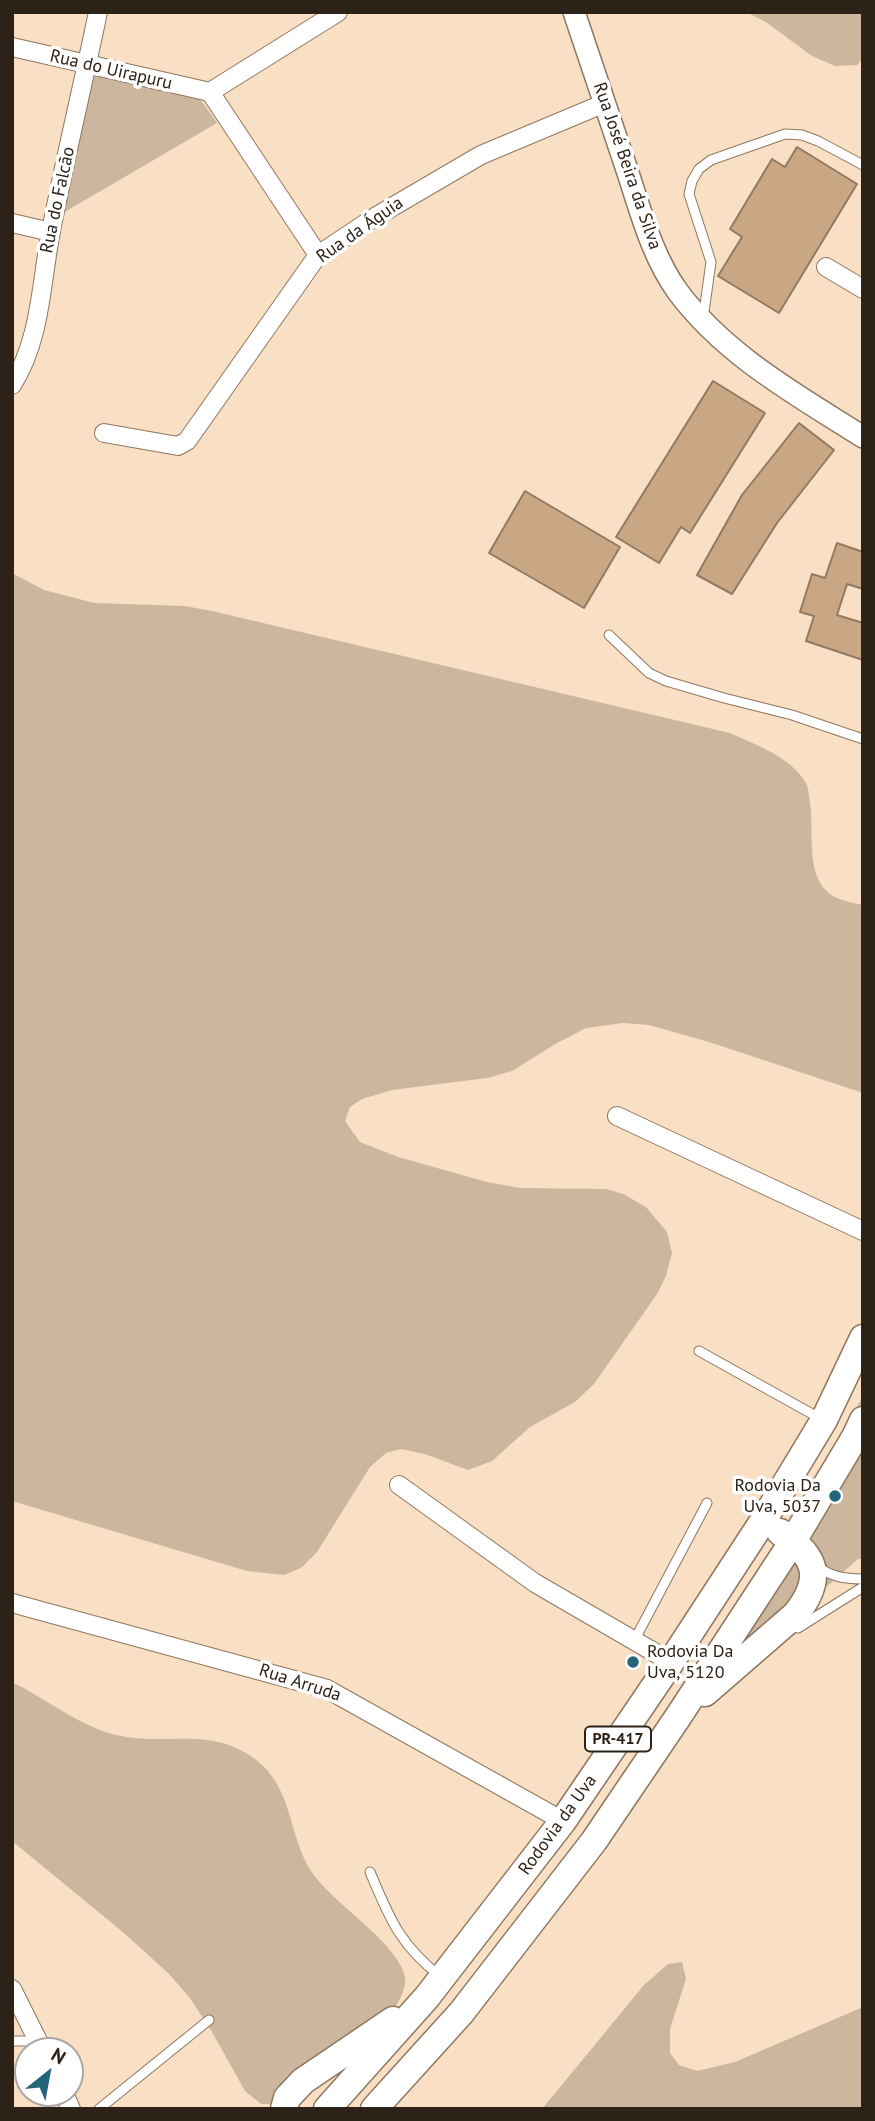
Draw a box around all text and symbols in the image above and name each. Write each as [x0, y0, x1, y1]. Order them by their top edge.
street label: Rua do Uirapuru [48, 45, 174, 95]
street label: Rua José Beira da Silva [588, 80, 666, 252]
street label: Rua do Falcão [36, 145, 80, 255]
street label: Rua da Águia [313, 192, 407, 268]
place label: Rodovia Da Uva, 5037 [734, 1475, 821, 1518]
marker: Rodovia Da Uva, 5037 [827, 1488, 843, 1504]
place label: Rodovia Da Uva, 5120 [647, 1641, 734, 1684]
marker: Rodovia Da Uva, 5120 [625, 1654, 641, 1670]
street label: Rua Arruda [256, 1660, 344, 1706]
road number: PR-417 [585, 1726, 651, 1751]
street label: Rodovia da Uva [514, 1771, 602, 1879]
north arrow [14, 2037, 84, 2107]
text: N [47, 2042, 70, 2069]

